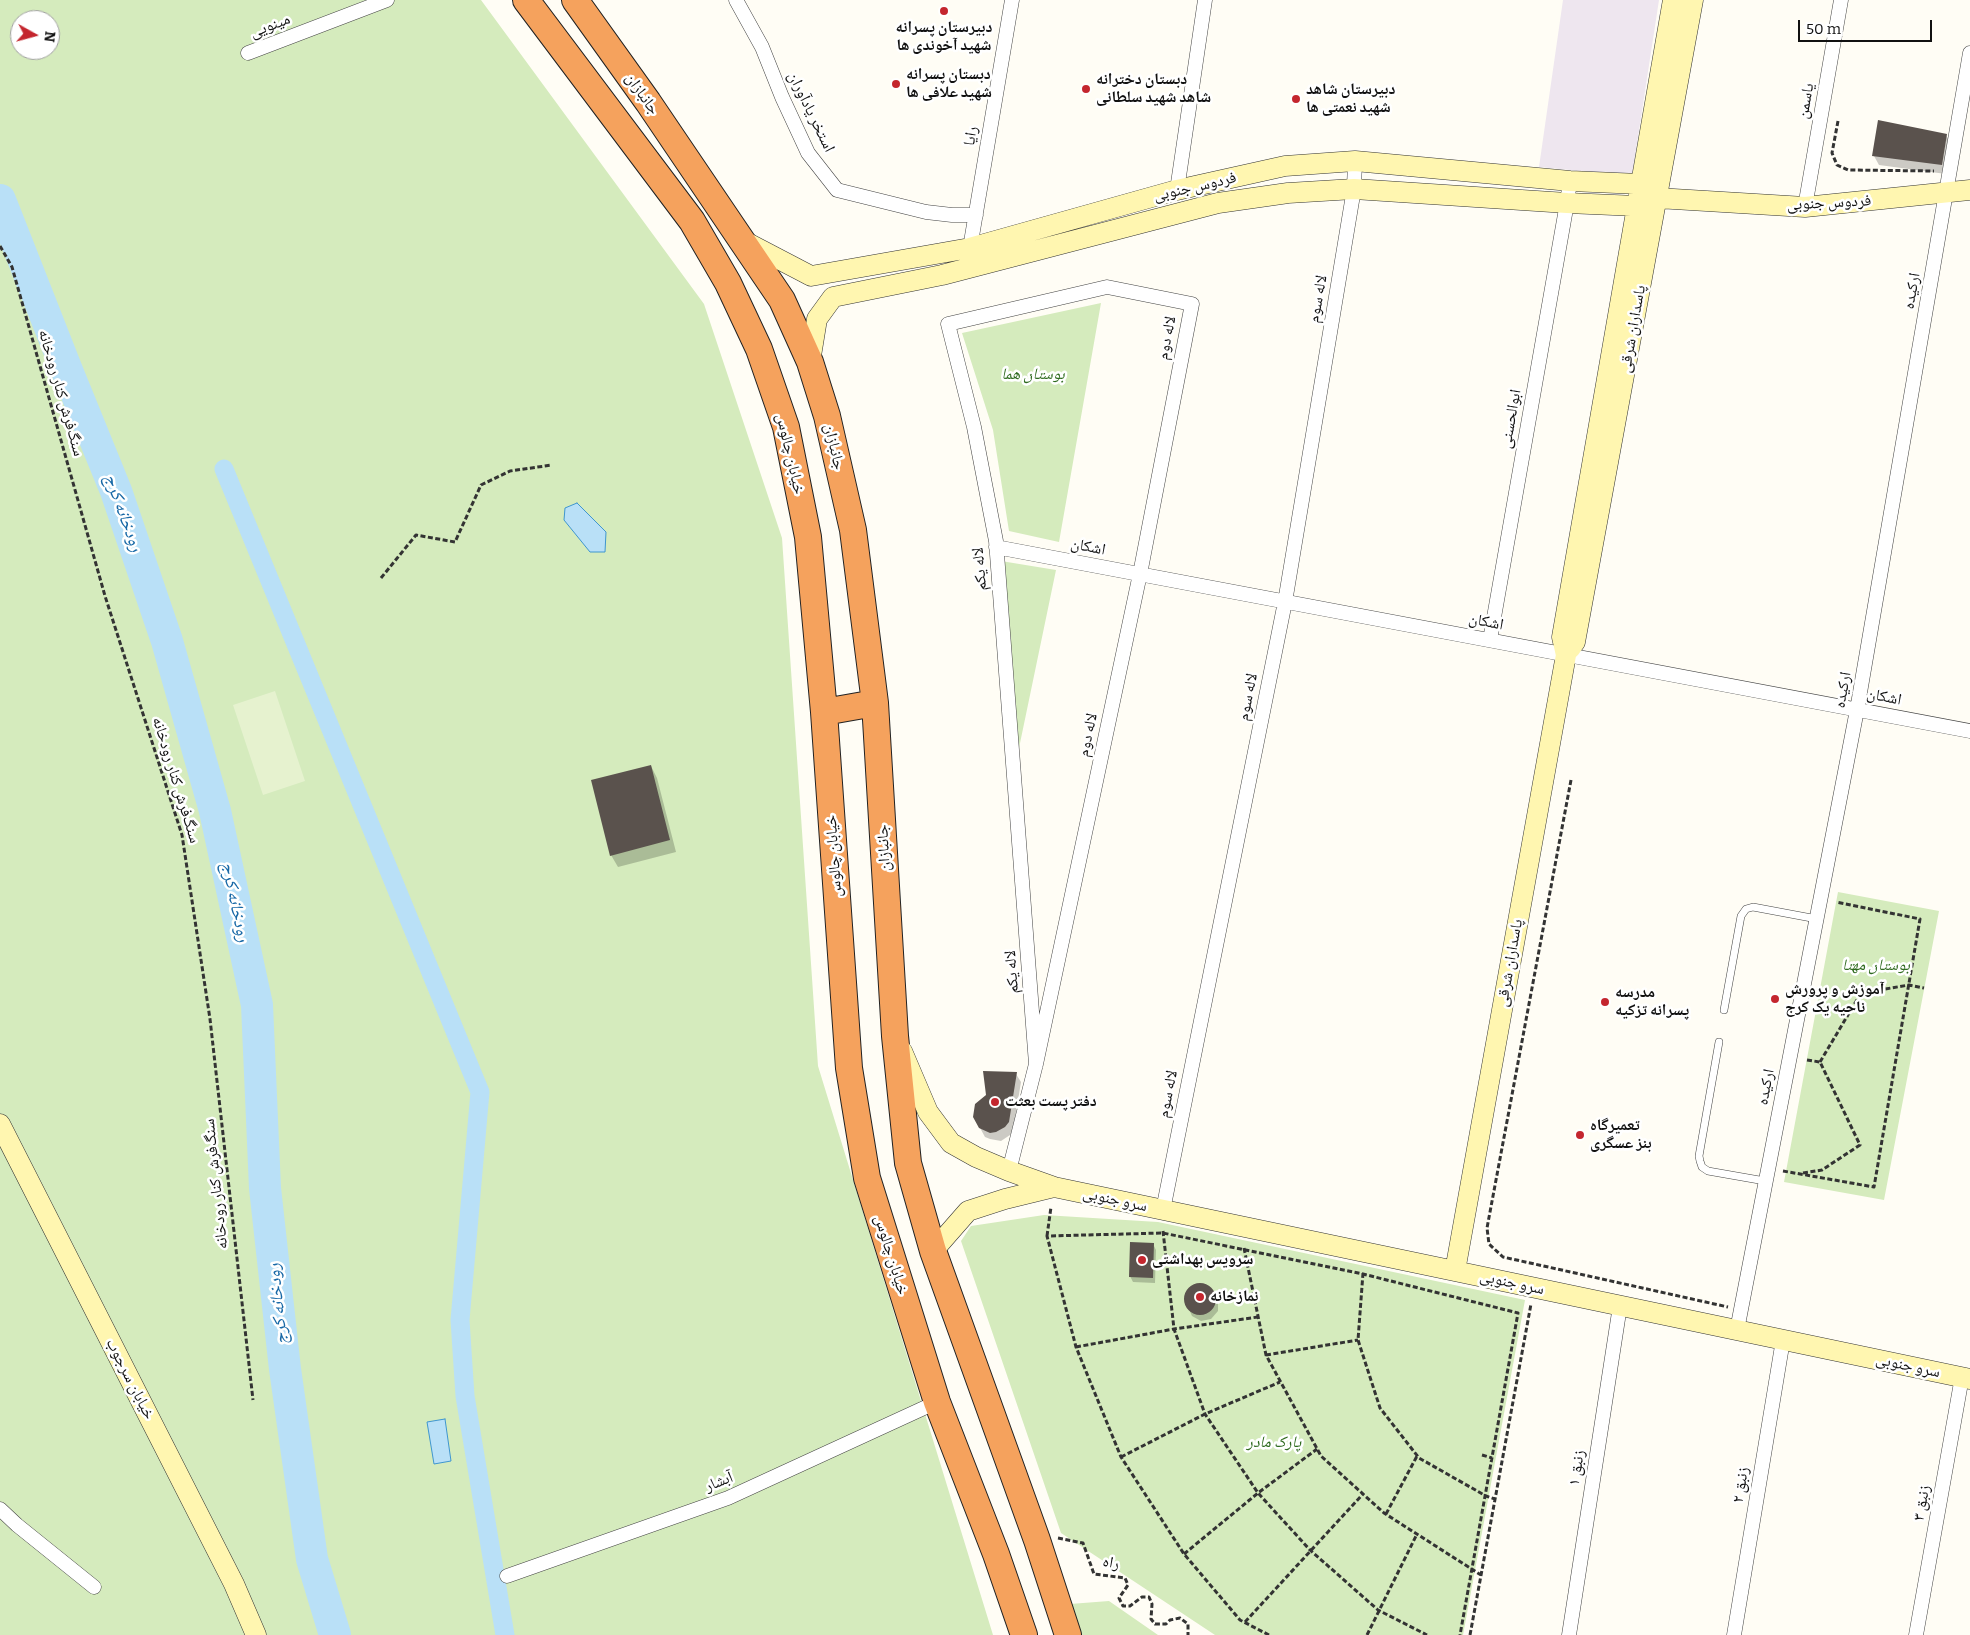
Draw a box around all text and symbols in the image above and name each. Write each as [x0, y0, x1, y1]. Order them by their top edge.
marker: دبیرستان پسرانه شهید آخوندی ها [938, 5, 950, 17]
north arrow [10, 10, 60, 60]
street label: مینویی [247, 10, 293, 42]
scale bar [1800, 10, 1934, 42]
place label: دبیرستان پسرانه شهید آخوندی ها [896, 18, 992, 56]
text: 50 m [1806, 20, 1841, 38]
text: N [40, 30, 58, 43]
place label: دبستان پسرانه شهید علافی ها [906, 65, 992, 103]
street label: جانبازان [621, 69, 663, 119]
street label: استخر یادآوران [783, 69, 839, 155]
place label: دبستان دخترانه شاهد شهید سلطانی [1096, 70, 1211, 108]
marker: دبستان پسرانه شهید علافی ها [890, 78, 902, 90]
place label: دبیرستان شاهد شهید نعمتی ها [1306, 80, 1395, 118]
street label: یاسمن [1793, 82, 1819, 120]
marker: دبستان دخترانه شاهد شهید سلطانی [1080, 83, 1092, 95]
marker: دبیرستان شاهد شهید نعمتی ها [1290, 93, 1302, 105]
street label: رایا [960, 125, 982, 147]
street label: فردوس جنوبی [1152, 168, 1238, 206]
street label: فردوس جنوبی [1786, 191, 1872, 215]
street label: ارکیده [1899, 271, 1925, 311]
street label: لاله سوم [1304, 274, 1332, 324]
street label: پاسداران شرقی [1616, 284, 1650, 374]
street label: لاله دوم [1153, 315, 1181, 361]
street label: سنگ‌فرش کنار رودخانه [34, 327, 88, 459]
park label: بوستان هما [1001, 365, 1065, 385]
street label: ابوالحسنی [1496, 388, 1526, 450]
street label: خیابان چالوس [771, 412, 809, 496]
street label: جانبازان [819, 422, 849, 472]
water label: رودخانه کرج [99, 471, 147, 555]
street label: اشکان [1069, 534, 1107, 560]
street label: لاله یکم [969, 547, 991, 591]
street label: اشکان [1467, 609, 1505, 635]
street label: ارکیده [1830, 670, 1856, 710]
street label: لاله سوم [1234, 672, 1262, 722]
street label: اشکان [1865, 684, 1903, 710]
street label: لاله دوم [1074, 711, 1102, 759]
street label: سنگ‌فرش کنار رودخانه [148, 715, 204, 845]
street label: خیابان چالوس [822, 814, 846, 898]
street label: جانبازان [873, 824, 895, 872]
water label: رودخانه کرج [216, 860, 254, 944]
street label: پاسداران شرقی [1493, 918, 1527, 1008]
street label: لاله یکم [1001, 950, 1023, 994]
park label: بوستان مهتا [1842, 956, 1910, 976]
place label: آموزش و پرورش ناحیه یک کرج [1785, 980, 1884, 1018]
place label: مدرسه پسرانه تزکیه [1615, 983, 1689, 1021]
marker: آموزش و پرورش ناحیه یک کرج [1769, 993, 1781, 1005]
marker: مدرسه پسرانه تزکیه [1599, 996, 1611, 1008]
street label: ارکیده [1753, 1067, 1779, 1107]
street label: لاله سوم [1154, 1069, 1182, 1119]
place label: دفتر پست بعثت [1005, 1092, 1097, 1112]
marker: دفتر پست بعثت [989, 1096, 1001, 1108]
place label: تعمیرگاه بنز عسگری [1590, 1116, 1652, 1154]
street label: سنگ‌فرش کنار رودخانه [200, 1118, 232, 1250]
marker: تعمیرگاه بنز عسگری [1574, 1129, 1586, 1141]
street label: سرو جنوبی [1081, 1184, 1149, 1216]
street label: خیابان چالوس [870, 1213, 912, 1297]
place label: سرویس بهداشتی [1152, 1250, 1254, 1270]
marker: سرویس بهداشتی [1136, 1254, 1148, 1266]
water label: رودخانه کرج [263, 1262, 293, 1346]
street label: سرو جنوبی [1478, 1267, 1546, 1299]
place label: نمازخانه [1210, 1287, 1258, 1307]
marker: نمازخانه [1194, 1291, 1206, 1303]
street label: خیابان سرجوب [101, 1335, 159, 1423]
street label: سرو جنوبی [1874, 1350, 1942, 1382]
park label: پارک مادر [1247, 1433, 1301, 1453]
street label: زنبق ۱ [1565, 1449, 1589, 1487]
street label: زنبق ۲ [1729, 1466, 1753, 1504]
street label: آبشار [702, 1468, 736, 1496]
street label: زنبق ۳ [1909, 1484, 1935, 1522]
street label: راه [1101, 1552, 1121, 1574]

